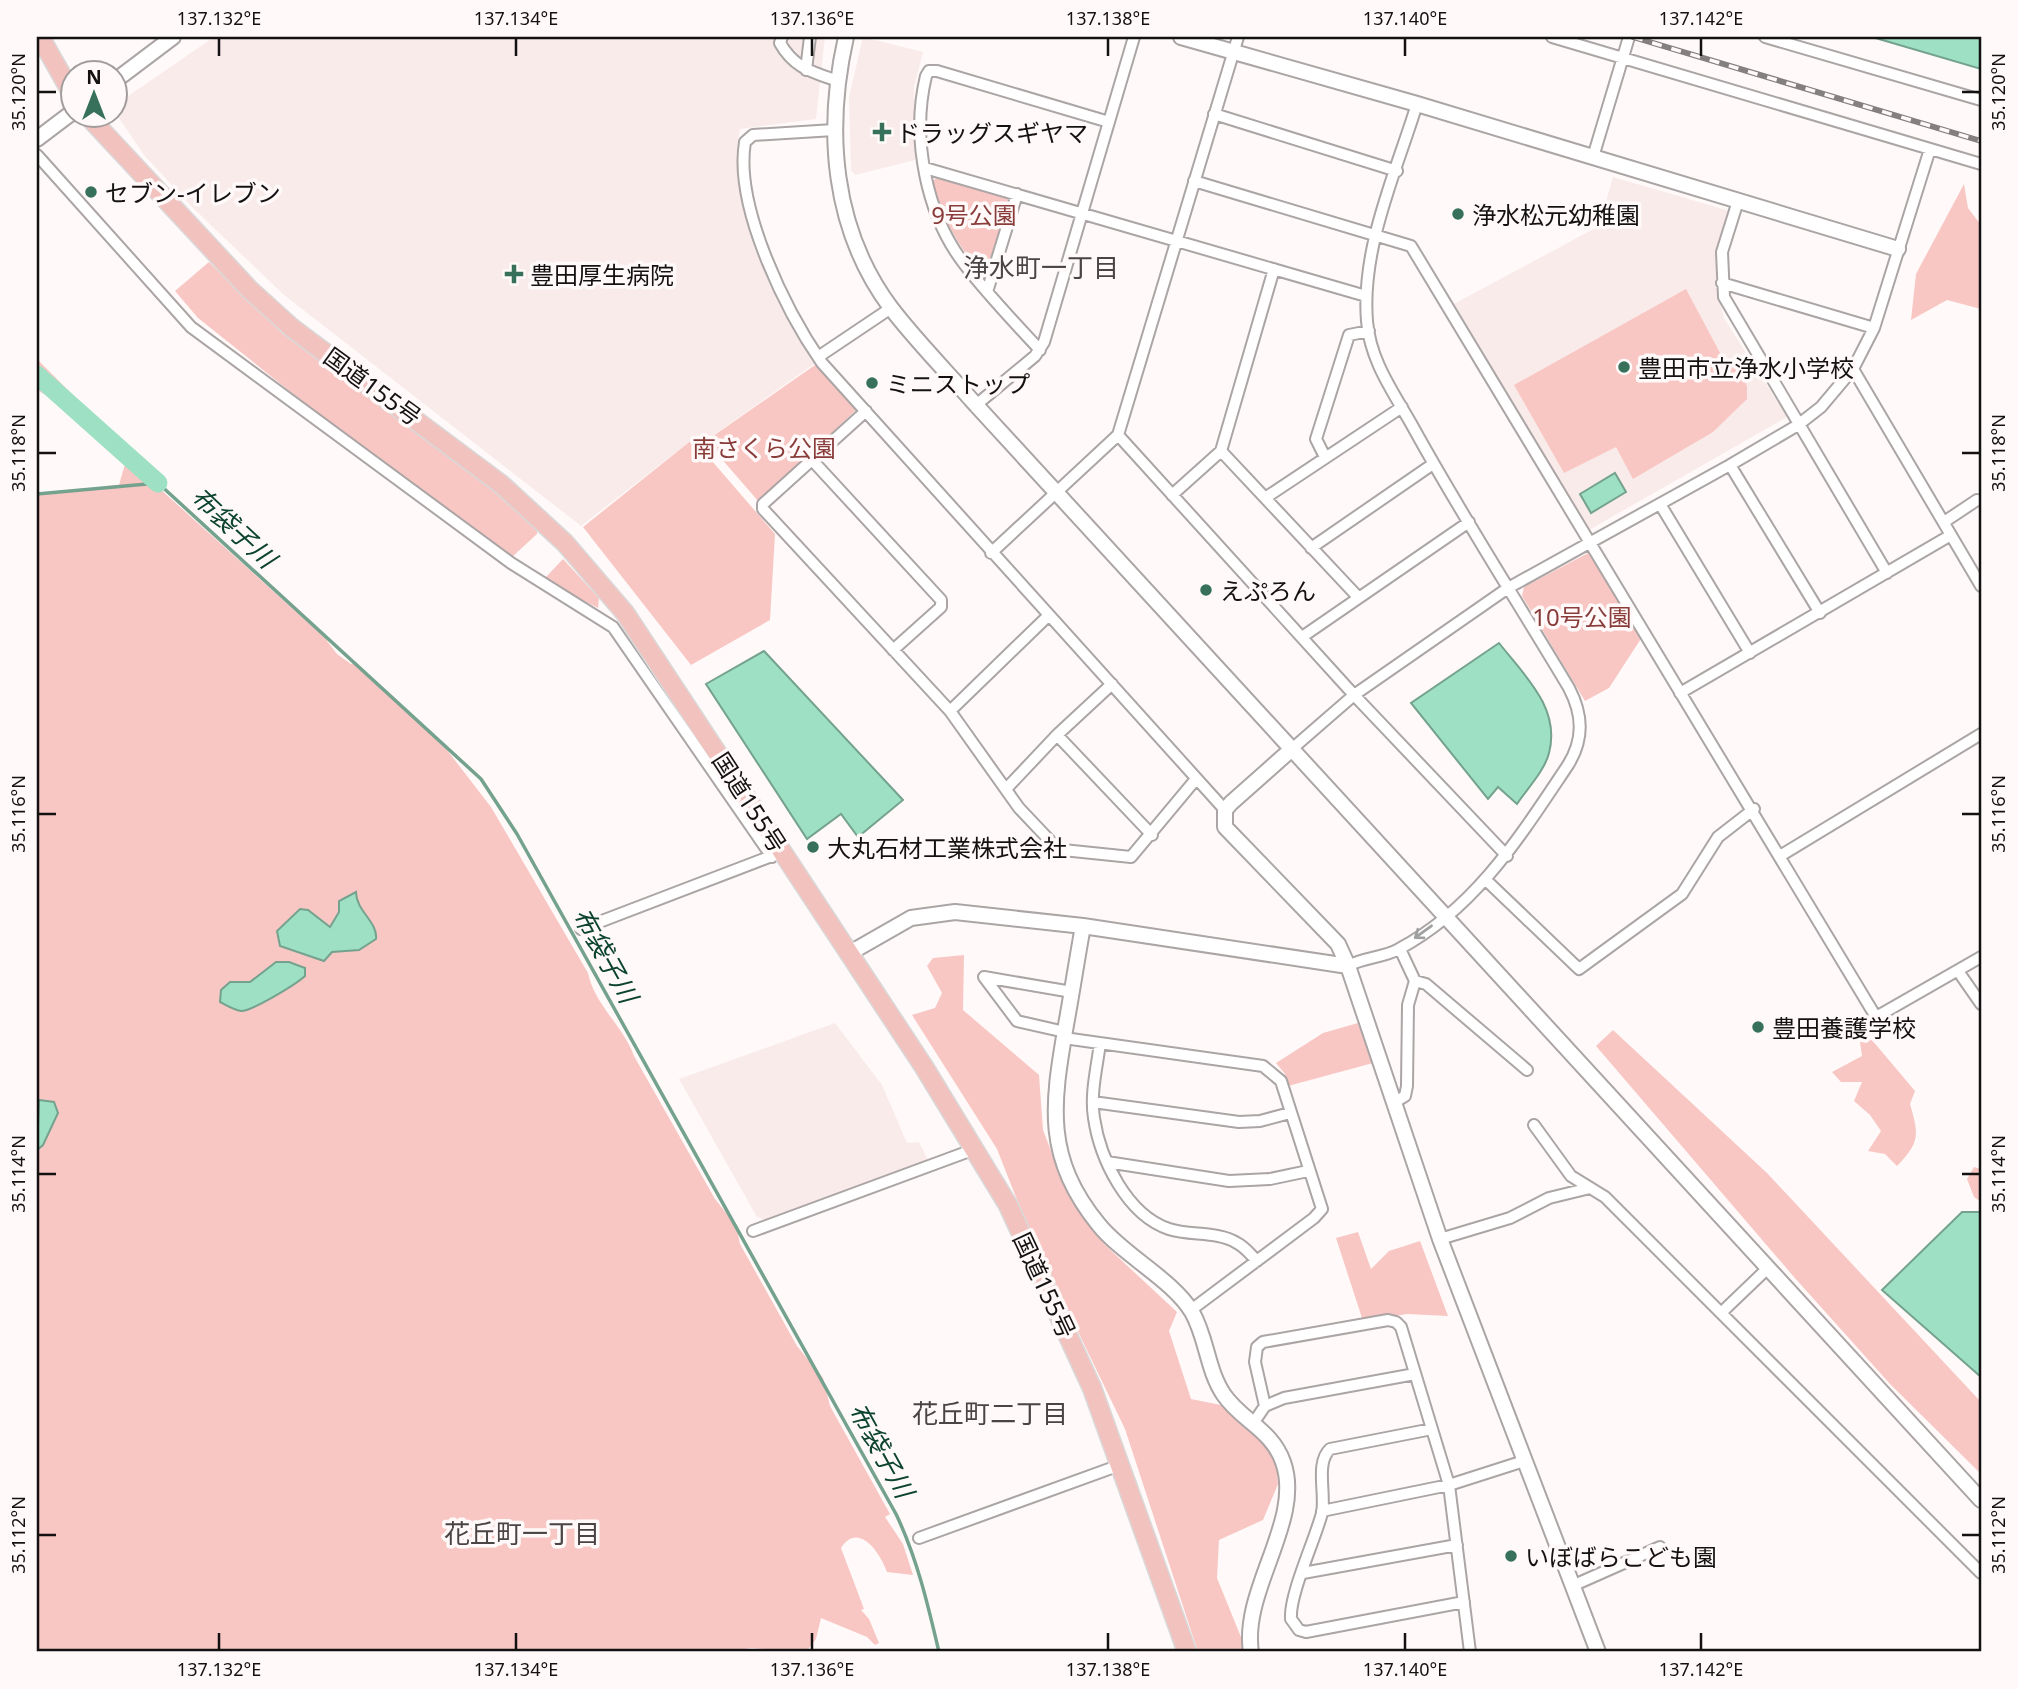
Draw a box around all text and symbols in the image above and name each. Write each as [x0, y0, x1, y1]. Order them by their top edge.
text: 137.132°E [177, 6, 261, 30]
text: 137.134°E [474, 6, 558, 30]
text: 137.136°E [770, 6, 854, 30]
text: 137.138°E [1066, 6, 1150, 30]
text: 137.140°E [1363, 6, 1447, 30]
text: 137.142°E [1659, 6, 1743, 30]
text: 35.120°N [6, 53, 30, 131]
text: 35.120°N [1986, 53, 2010, 131]
north arrow [60, 60, 130, 130]
text: N [86, 64, 102, 90]
place label: ドラッグスギヤマ [896, 116, 1088, 149]
marker: ドラッグスギヤマ [874, 124, 890, 140]
place label: セブン-イレブン [105, 176, 281, 209]
marker: セブン-イレブン [83, 184, 99, 200]
park label: 9号公園 [931, 198, 1017, 231]
place label: 浄水松元幼稚園 [1472, 198, 1640, 231]
marker: 浄水松元幼稚園 [1450, 206, 1466, 222]
district label: 浄水町一丁目 [963, 249, 1119, 285]
place label: 豊田厚生病院 [530, 258, 674, 291]
marker: 豊田厚生病院 [504, 264, 524, 284]
street label: 国道155号 [318, 339, 428, 433]
place label: 豊田市立浄水小学校 [1638, 351, 1854, 384]
marker: 豊田市立浄水小学校 [1616, 359, 1632, 375]
place label: ミニストップ [886, 367, 1030, 400]
marker: ミニストップ [864, 375, 880, 391]
text: 35.118°N [6, 414, 30, 492]
text: 35.118°N [1986, 414, 2010, 492]
park label: 南さくら公園 [692, 431, 836, 464]
water label: 布袋子川 [184, 478, 286, 578]
place label: えぷろん [1220, 574, 1316, 607]
marker: えぷろん [1198, 582, 1214, 598]
park label: 10号公園 [1532, 600, 1632, 633]
street label: 国道155号 [705, 746, 795, 858]
text: 35.116°N [6, 775, 30, 853]
text: 35.116°N [1986, 775, 2010, 853]
place label: 大丸石材工業株式会社 [827, 831, 1067, 864]
marker: 大丸石材工業株式会社 [805, 839, 821, 855]
water label: 布袋子川 [565, 901, 648, 1012]
one-way arrow [1414, 925, 1433, 940]
place label: 豊田養護学校 [1772, 1011, 1916, 1044]
marker: 豊田養護学校 [1750, 1019, 1766, 1035]
text: 35.114°N [6, 1135, 30, 1213]
text: 35.114°N [1986, 1135, 2010, 1213]
street label: 国道155号 [1006, 1227, 1084, 1343]
district label: 花丘町二丁目 [912, 1395, 1068, 1431]
water label: 布袋子川 [841, 1396, 924, 1507]
text: 35.112°N [6, 1496, 30, 1574]
text: 35.112°N [1986, 1496, 2010, 1574]
district label: 花丘町一丁目 [444, 1515, 600, 1551]
place label: いぼばらこども園 [1525, 1540, 1717, 1573]
marker: いぼばらこども園 [1503, 1548, 1519, 1564]
text: 137.132°E [177, 1657, 261, 1681]
text: 137.134°E [474, 1657, 558, 1681]
text: 137.136°E [770, 1657, 854, 1681]
text: 137.138°E [1066, 1657, 1150, 1681]
text: 137.140°E [1363, 1657, 1447, 1681]
text: 137.142°E [1659, 1657, 1743, 1681]

